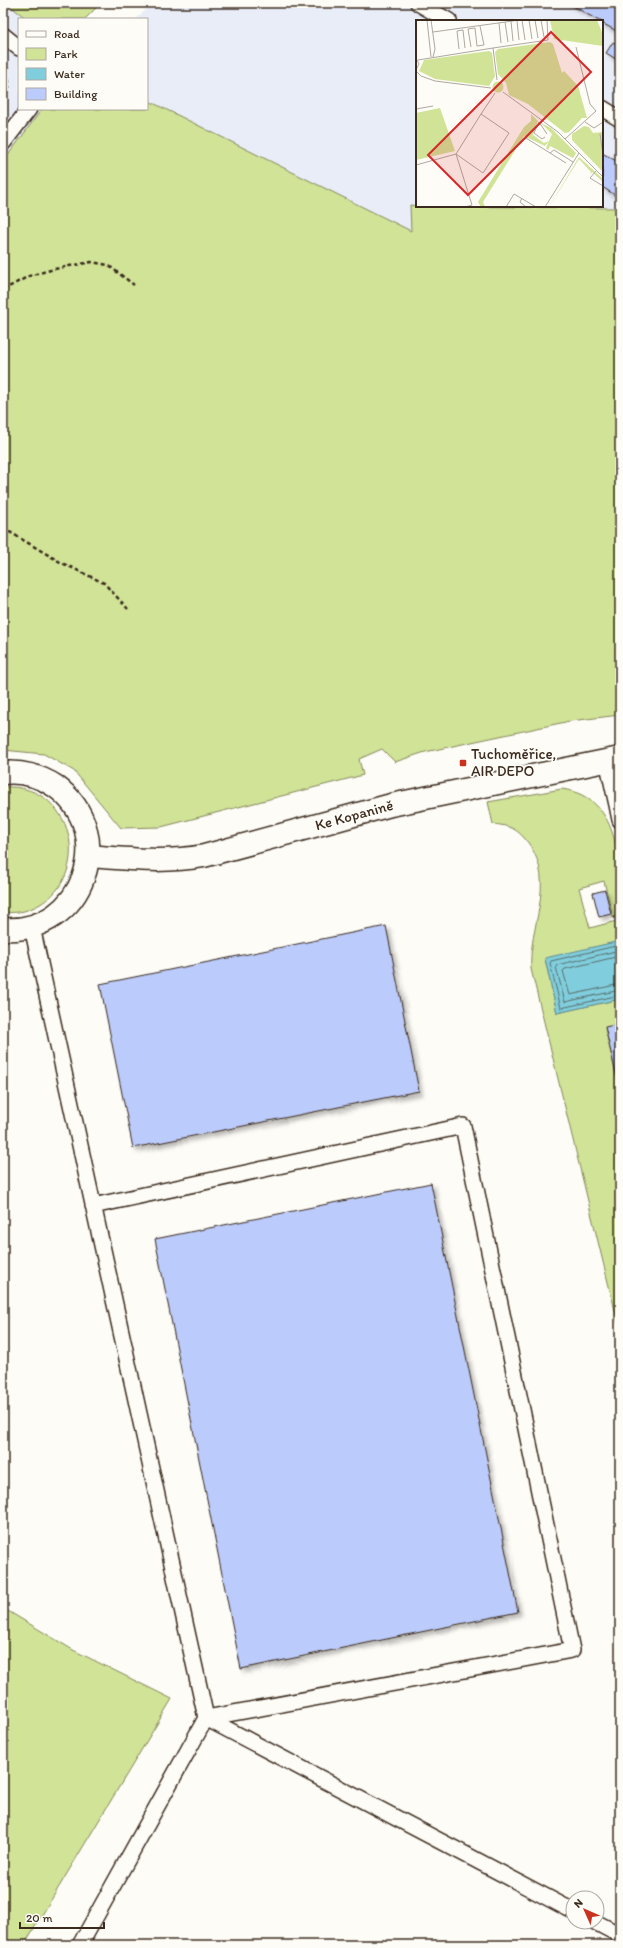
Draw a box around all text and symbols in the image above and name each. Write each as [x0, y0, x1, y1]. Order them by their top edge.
legend [18, 18, 148, 110]
inset map [416, 20, 603, 207]
text: Road [54, 27, 80, 41]
text: Park [54, 47, 78, 61]
text: Water [54, 67, 85, 81]
text: Building [54, 87, 98, 101]
place label: Tuchoměřice, AIR DEPO [471, 745, 556, 780]
marker: Tuchoměřice, AIR DEPO [458, 758, 468, 768]
street label: Ke Kopanině [313, 796, 395, 834]
north arrow [565, 1890, 605, 1930]
text: N [571, 1896, 586, 1911]
scale bar [20, 1904, 104, 1930]
text: 20 m [26, 1911, 53, 1925]

